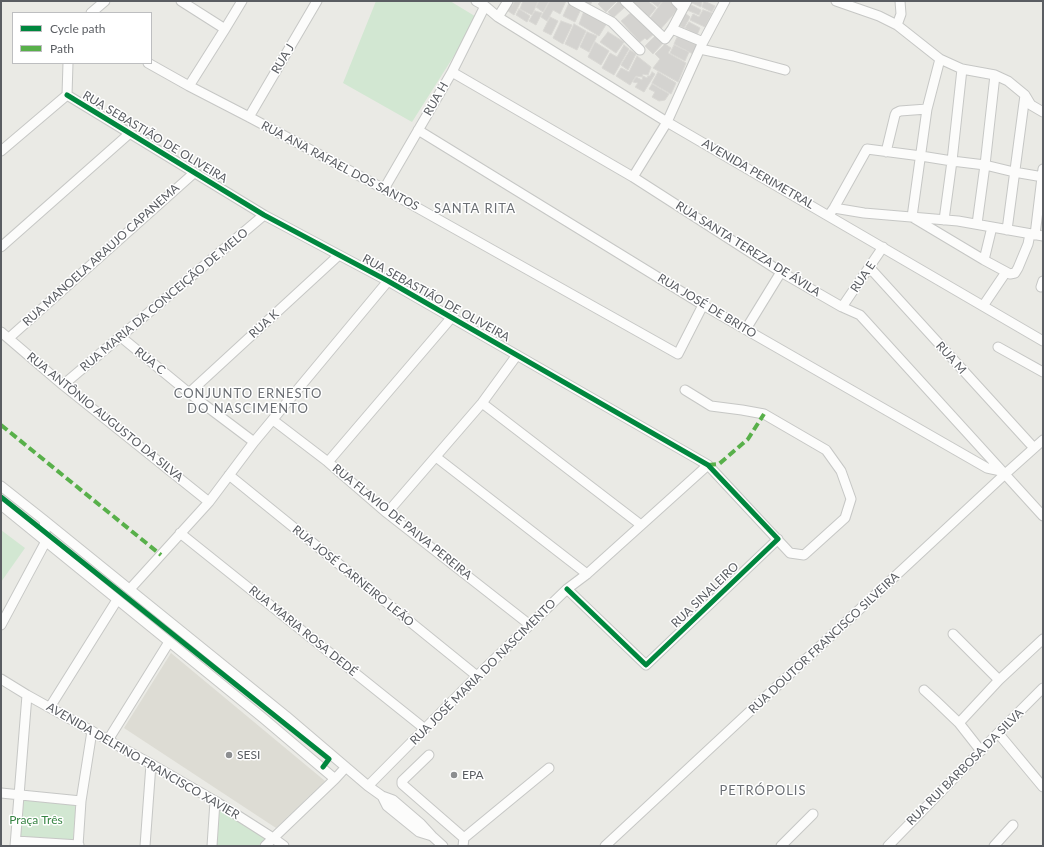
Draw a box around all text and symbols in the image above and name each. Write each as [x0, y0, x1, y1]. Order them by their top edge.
legend [12, 12, 152, 64]
text: Cycle path [50, 21, 105, 36]
text: Path [50, 41, 74, 56]
street label: RUA J [268, 41, 298, 77]
street label: RUA H [421, 80, 451, 118]
street label: RUA SEBASTIÃO DE OLIVEIRA [80, 88, 230, 186]
street label: RUA ANA RAFAEL DOS SANTOS [259, 118, 421, 214]
street label: AVENIDA PERIMETRAL [699, 136, 817, 212]
street label: RUA MANOELA ARAUJO CAPANEMA [20, 181, 182, 329]
street label: RUA SANTA TEREZA DE ÁVILA [673, 198, 823, 300]
district label: SANTA RITA [434, 201, 516, 217]
street label: RUA MARIA DA CONCEIÇÃO DE MELO [77, 225, 251, 375]
street label: RUA SEBASTIÃO DE OLIVEIRA [360, 251, 512, 345]
street label: RUA E [847, 259, 879, 295]
street label: RUA JOSÉ DE BRITO [655, 271, 759, 341]
street label: RUA K [246, 307, 282, 341]
street label: RUA M [933, 339, 969, 377]
street label: RUA C [132, 344, 168, 378]
street label: RUA ANTÔNIO AUGUSTO DA SILVA [24, 349, 186, 485]
district label: CONJUNTO ERNESTO DO NASCIMENTO [174, 386, 322, 417]
street label: RUA FLAVIO DE PAIVA PEREIRA [329, 461, 475, 583]
street label: RUA JOSÉ CARNEIRO LEÃO [289, 522, 417, 630]
street label: RUA SINALEIRO [668, 559, 742, 631]
street label: RUA DOUTOR FRANCISCO SILVEIRA [746, 569, 902, 717]
street label: RUA MARIA ROSA DEDÉ [246, 583, 360, 679]
street label: RUA JOSÉ MARIA DO NASCIMENTO [407, 596, 559, 748]
street label: AVENIDA DELFINO FRANCISCO XAVIER [44, 700, 242, 822]
street label: RUA RUI BARBOSA DA SILVA [904, 706, 1026, 828]
place label: SESI [237, 748, 260, 762]
marker: SESI [224, 750, 234, 760]
place label: EPA [462, 768, 484, 782]
marker: EPA [449, 770, 459, 780]
district label: PETRÓPOLIS [719, 783, 807, 799]
park label: Praça Três [9, 813, 63, 827]

